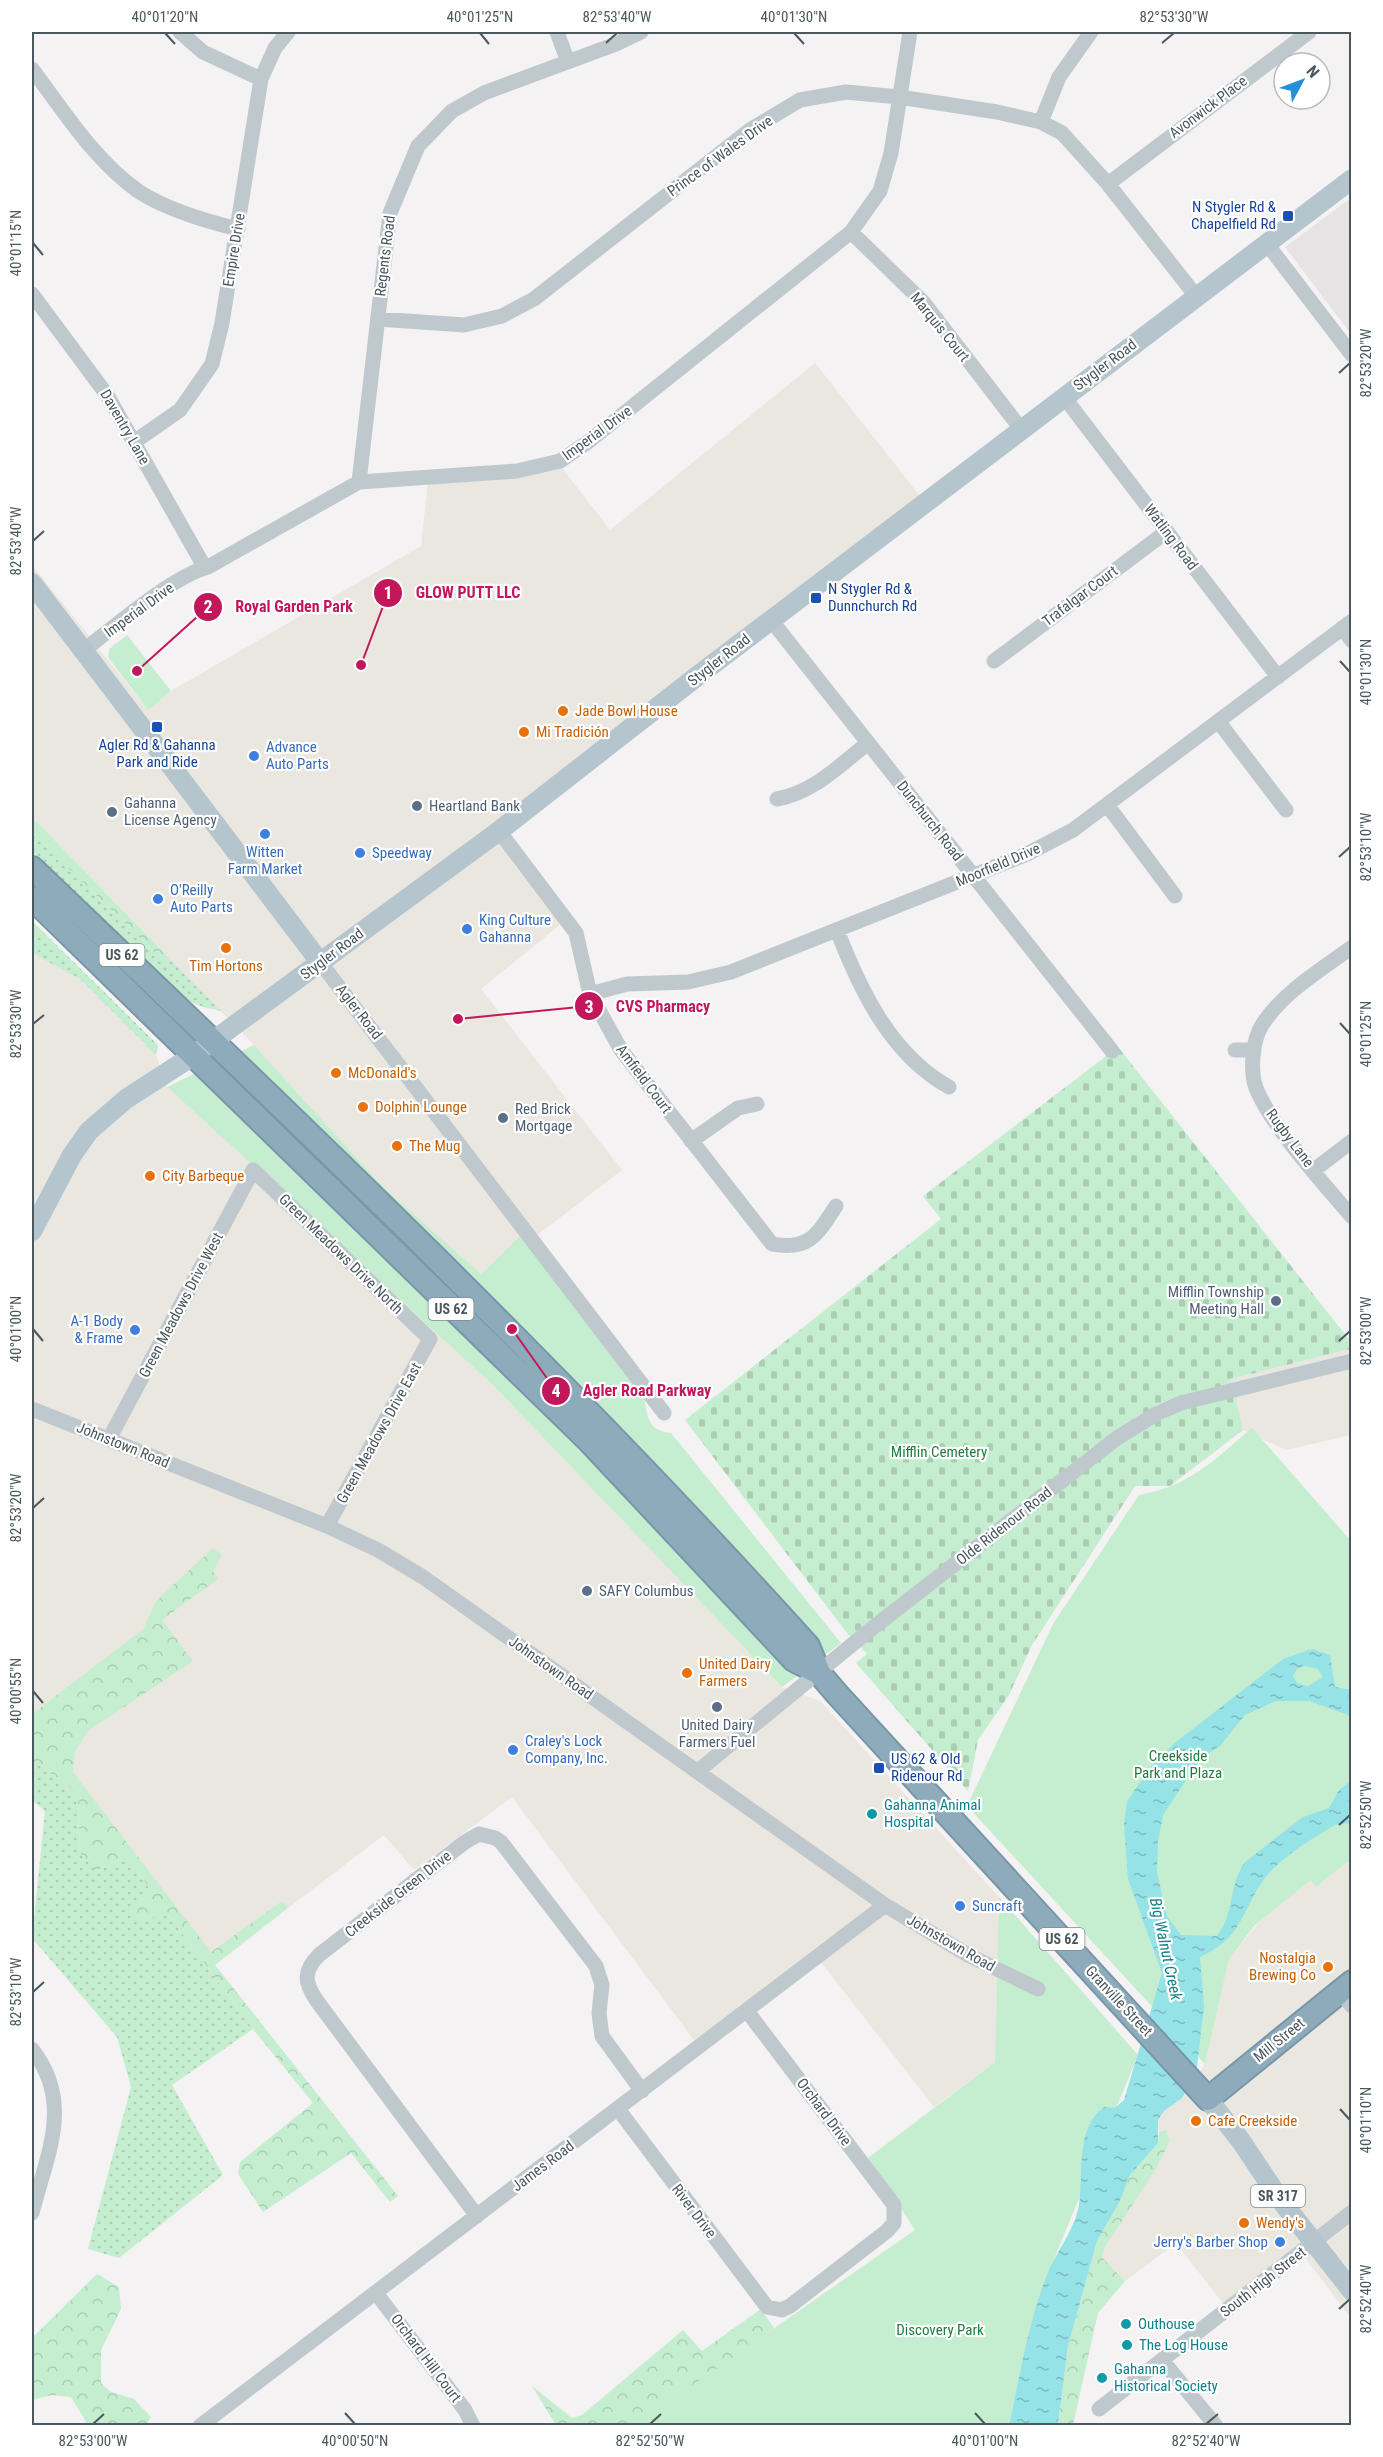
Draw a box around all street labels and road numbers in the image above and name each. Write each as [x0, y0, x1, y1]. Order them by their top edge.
street label: Avonwick Place [1166, 72, 1250, 142]
street label: Prince of Wales Drive [664, 112, 776, 200]
street label: Empire Drive [219, 212, 249, 288]
street label: Regents Road [371, 214, 399, 298]
street label: Marquis Court [907, 289, 973, 365]
street label: Stygler Road [1070, 335, 1140, 395]
street label: Daventry Lane [96, 386, 154, 468]
street label: Imperial Drive [559, 402, 635, 464]
street label: Watling Road [1140, 500, 1202, 574]
street label: Trafalgar Court [1039, 562, 1121, 630]
street label: Imperial Drive [101, 579, 177, 641]
street label: Stygler Road [684, 630, 754, 690]
street label: Dunchurch Road [893, 777, 967, 865]
street label: Moorfield Drive [953, 839, 1043, 891]
street label: Stygler Road [297, 924, 367, 984]
road number: US 62 [100, 944, 144, 966]
street label: Agler Road [332, 981, 386, 1043]
street label: Amfield Court [612, 1041, 676, 1117]
street label: Rugby Lane [1262, 1105, 1318, 1171]
street label: Green Meadows Drive North [275, 1190, 407, 1318]
street label: Green Meadows Drive West [135, 1229, 227, 1381]
road number: US 62 [428, 1298, 474, 1320]
street label: Green Meadows Drive East [333, 1360, 425, 1506]
street label: Johnstown Road [74, 1418, 172, 1472]
street label: Olde Ridenour Road [953, 1483, 1055, 1569]
street label: Johnstown Road [505, 1632, 597, 1704]
street label: Creekside Green Drive [341, 1847, 455, 1941]
street label: Johnstown Road [904, 1911, 998, 1975]
road number: US 62 [1040, 1928, 1084, 1950]
street label: Granville Street [1082, 1962, 1156, 2040]
street label: Mill Street [1250, 2014, 1308, 2066]
street label: Orchard Drive [793, 2075, 855, 2149]
street label: James Road [508, 2137, 578, 2195]
street label: River Drive [668, 2181, 720, 2241]
road number: SR 317 [1251, 2185, 1305, 2207]
street label: South High Street [1217, 2243, 1309, 2321]
street label: Orchard Hill Court [387, 2310, 465, 2406]

